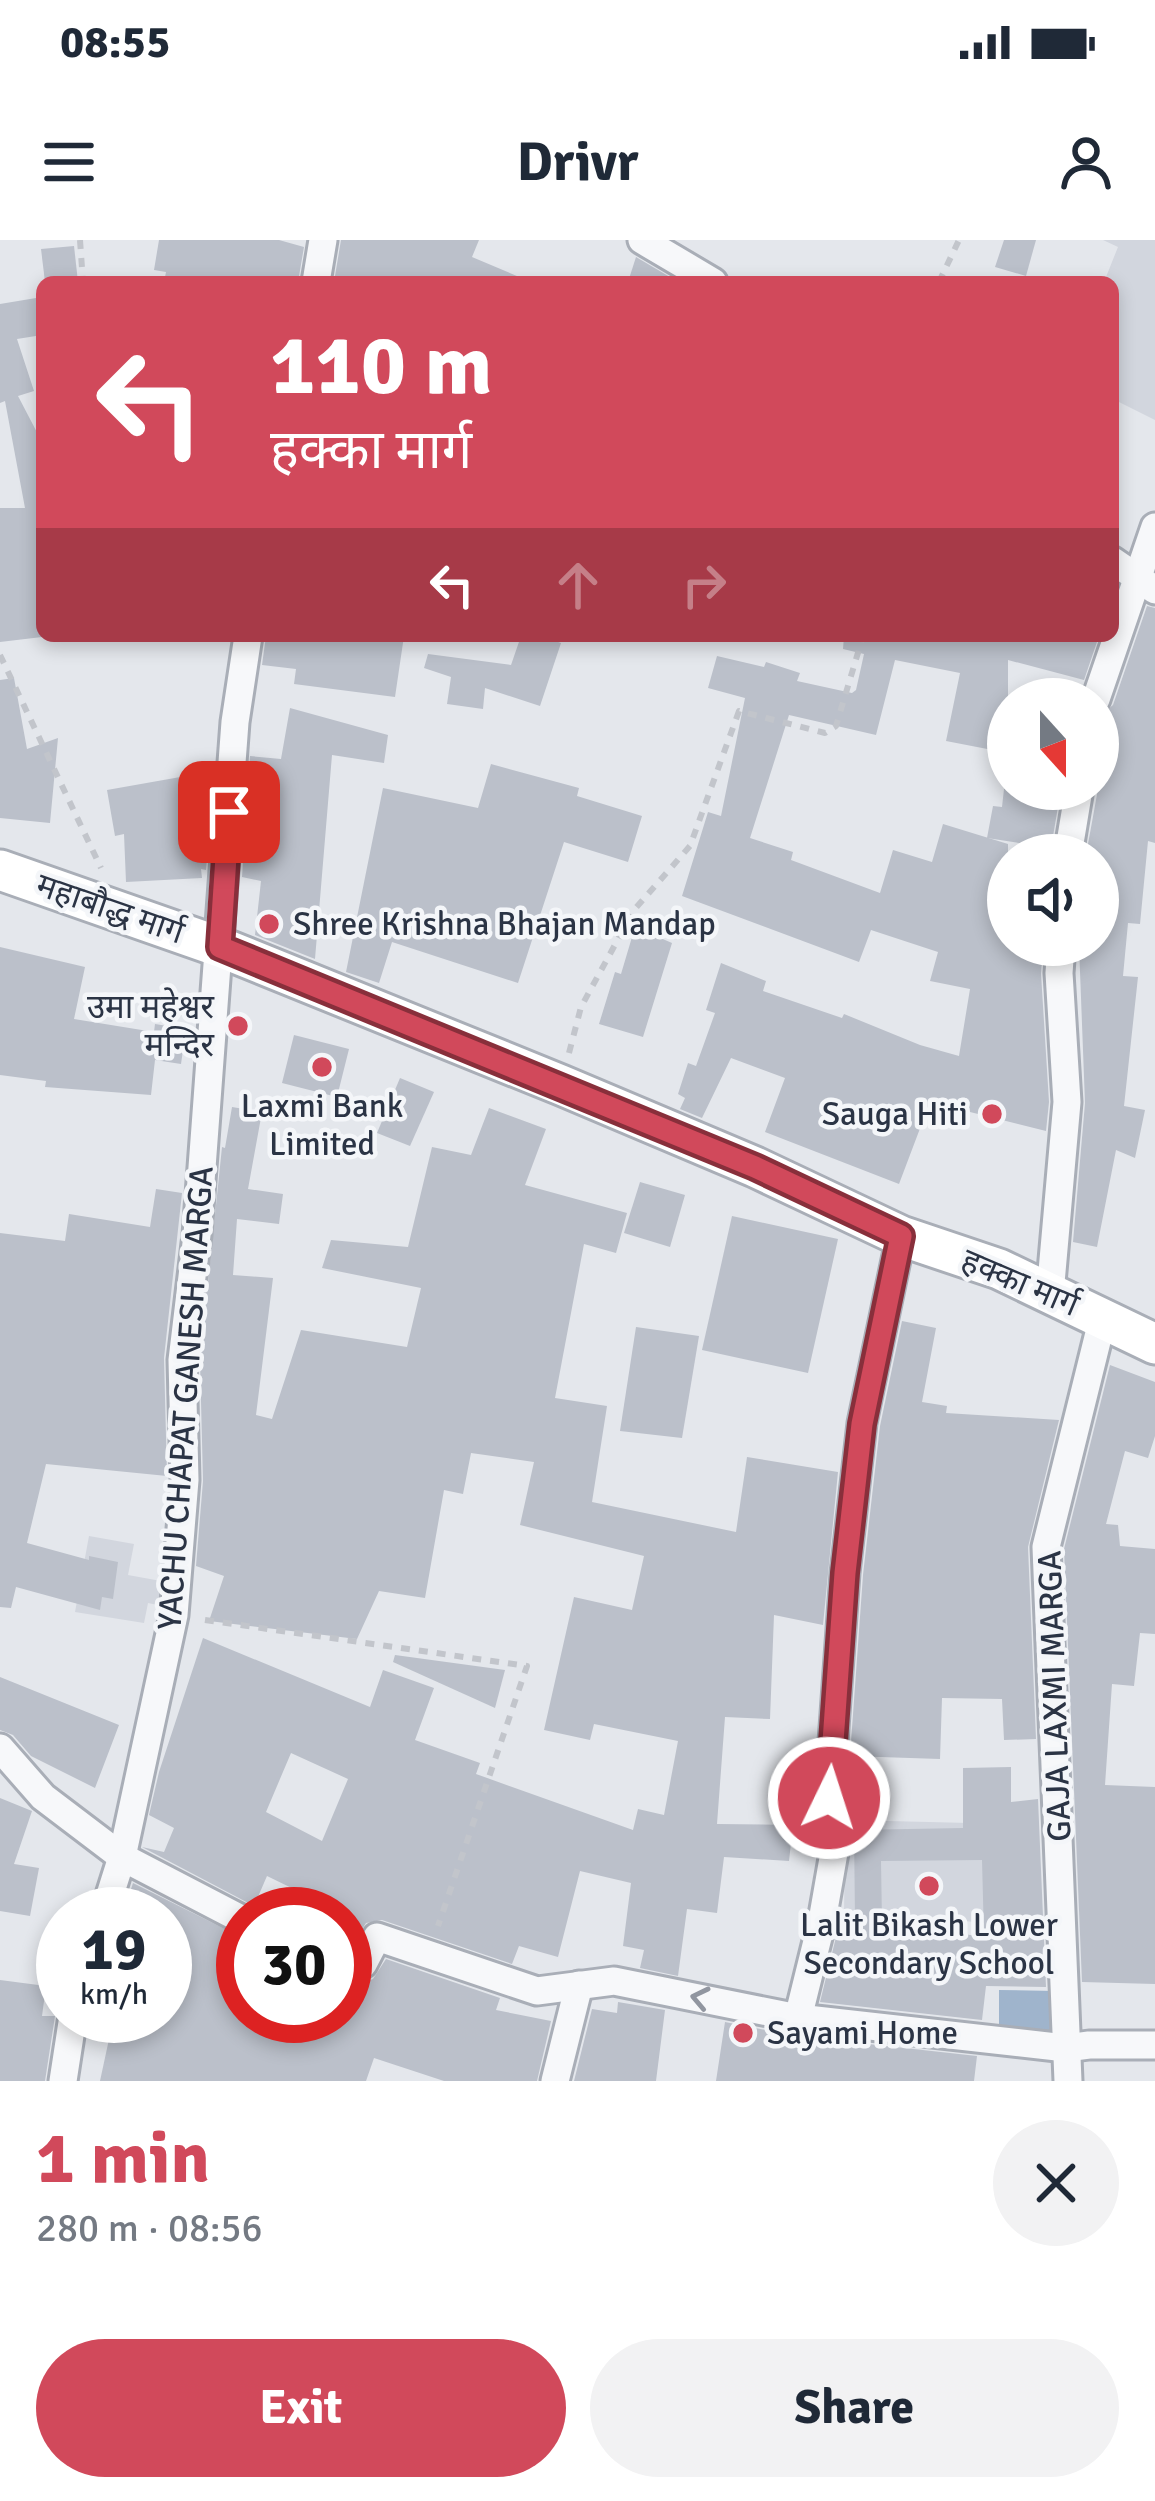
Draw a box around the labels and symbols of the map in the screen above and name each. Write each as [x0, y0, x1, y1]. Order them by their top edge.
north arrow [987, 678, 1119, 810]
pin [178, 761, 280, 863]
street label: महाबौद्ध मार्ग [31, 865, 191, 954]
place label: Shree Krishna Bhajan Mandap [293, 904, 716, 945]
marker: Shree Krishna Bhajan Mandap [256, 911, 282, 937]
place label: उमा महेश्वर मन्दिर [87, 987, 215, 1066]
marker: उमा महेश्वर मन्दिर [225, 1013, 251, 1039]
marker: Laxmi Bank Limited [309, 1054, 335, 1080]
place label: Laxmi Bank Limited [241, 1086, 403, 1165]
place label: Sauga Hiti [822, 1094, 968, 1135]
marker: Sauga Hiti [979, 1101, 1005, 1127]
street label: YACHU CHAPAT GANESH MARGA [149, 1165, 223, 1631]
street label: हक्का मार्ग [955, 1240, 1086, 1327]
street label: GAJA LAXMI MARGA [1029, 1550, 1081, 1842]
position arrow [766, 1735, 892, 1861]
marker: Lalit Bikash Lower Secondary School [916, 1873, 942, 1899]
speed limit sign: 30 [216, 1887, 372, 2043]
place label: Lalit Bikash Lower Secondary School [800, 1905, 1058, 1984]
one-way arrow [691, 1986, 711, 2012]
place label: Sayami Home [767, 2013, 958, 2054]
marker: Sayami Home [730, 2020, 756, 2046]

